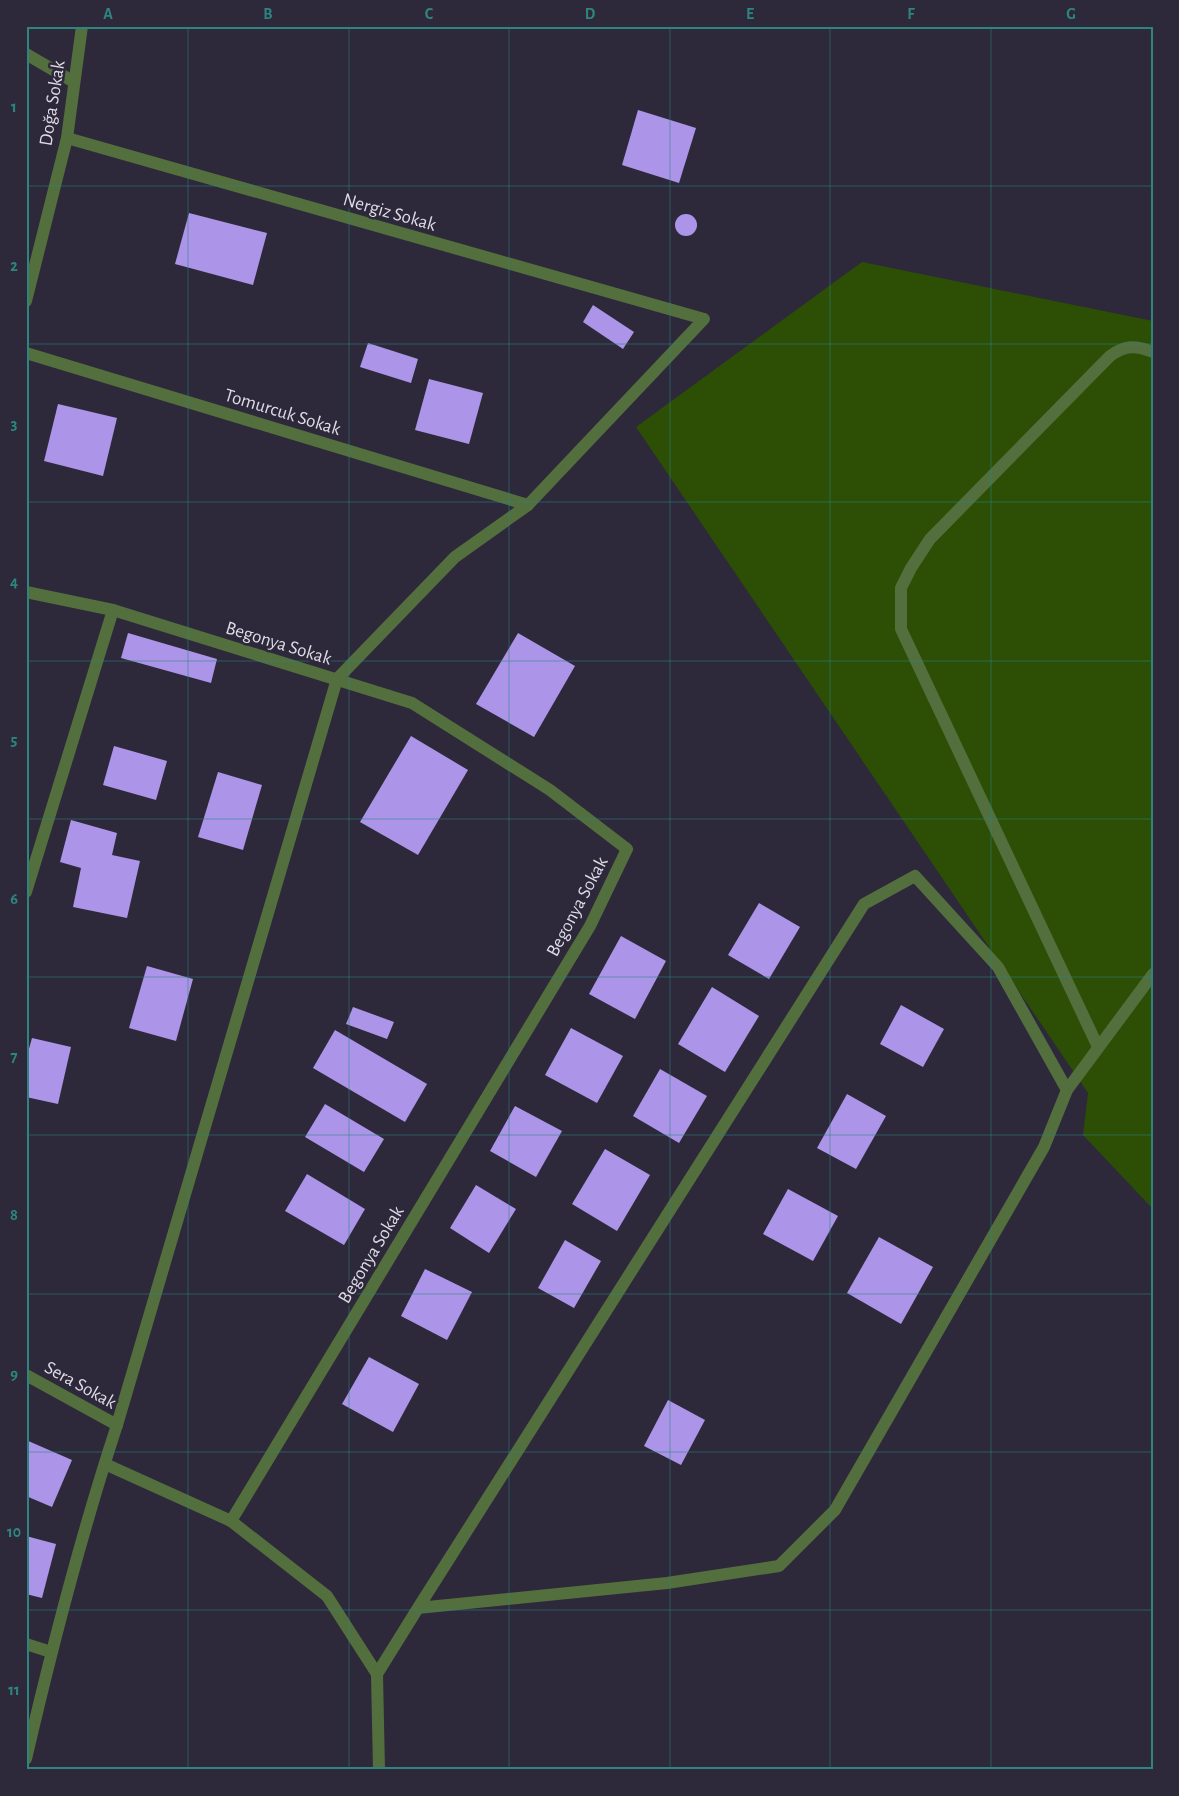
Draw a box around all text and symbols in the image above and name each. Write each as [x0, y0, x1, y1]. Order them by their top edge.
text: A [103, 6, 113, 22]
text: B [263, 6, 273, 22]
text: C [425, 6, 434, 22]
text: D [585, 6, 596, 22]
text: E [746, 6, 754, 22]
text: F [907, 6, 915, 22]
text: G [1066, 6, 1076, 22]
street label: Doğa Sokak [36, 59, 69, 147]
text: 1 [11, 99, 17, 115]
street label: Nergiz Sokak [341, 190, 439, 235]
text: 2 [10, 258, 18, 274]
street label: Tomurcuk Sokak [222, 386, 343, 439]
text: 3 [11, 416, 18, 432]
text: 4 [10, 574, 18, 590]
street label: Begonya Sokak [223, 618, 334, 669]
text: 5 [11, 732, 18, 748]
street label: Begonya Sokak [543, 853, 612, 960]
text: 6 [10, 891, 18, 907]
text: 7 [11, 1049, 18, 1065]
street label: Begonya Sokak [335, 1203, 408, 1307]
text: 8 [10, 1207, 18, 1223]
street label: Sera Sokak [41, 1358, 120, 1413]
text: 9 [10, 1366, 18, 1382]
text: 10 [7, 1524, 21, 1540]
text: 11 [8, 1682, 20, 1698]

